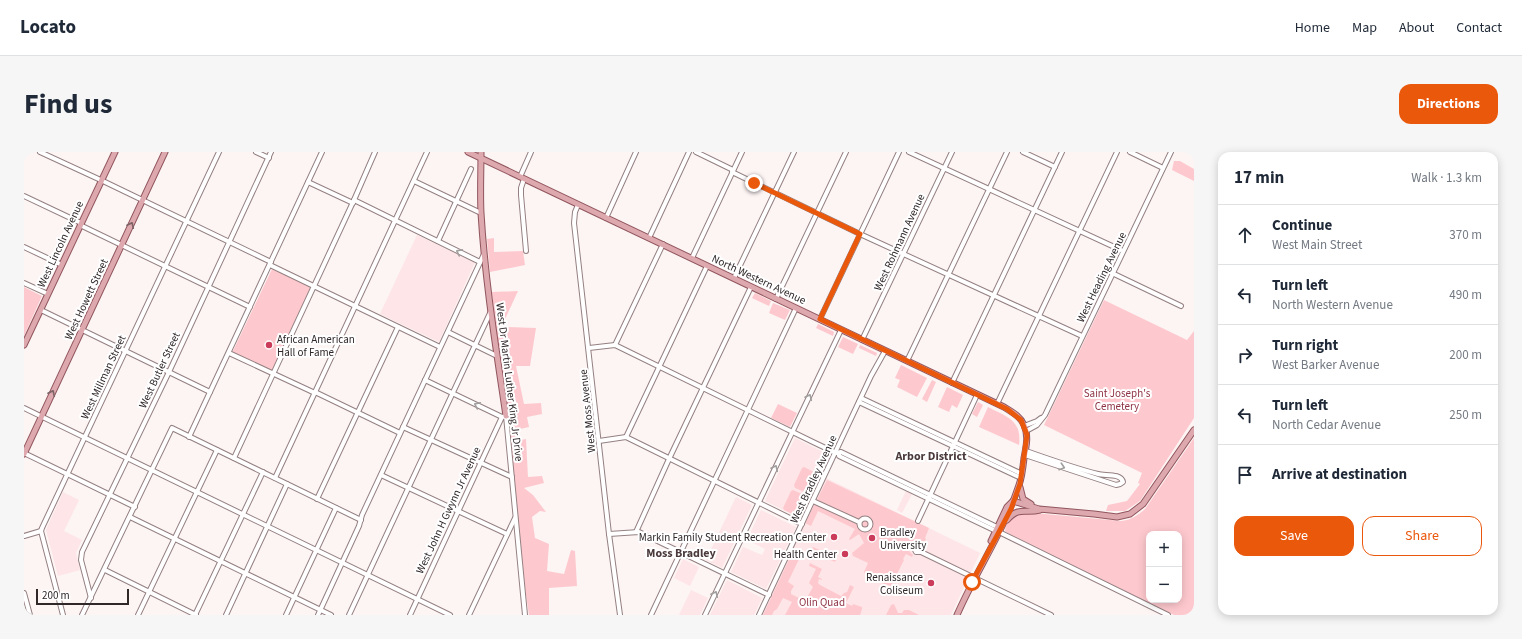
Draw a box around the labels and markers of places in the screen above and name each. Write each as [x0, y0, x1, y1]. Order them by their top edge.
place label: African American Hall of Fame [277, 332, 355, 360]
marker: African American Hall of Fame [264, 340, 274, 350]
place label: Bradley University [880, 525, 926, 553]
place label: Markin Family Student Recreation Center [639, 530, 826, 545]
marker: Markin Family Student Recreation Center [829, 532, 839, 542]
marker: Bradley University [867, 533, 877, 543]
place label: Health Center [774, 547, 837, 562]
marker: Health Center [840, 549, 850, 559]
place label: Renaissance Coliseum [866, 570, 924, 598]
marker: Renaissance Coliseum [926, 578, 936, 588]

